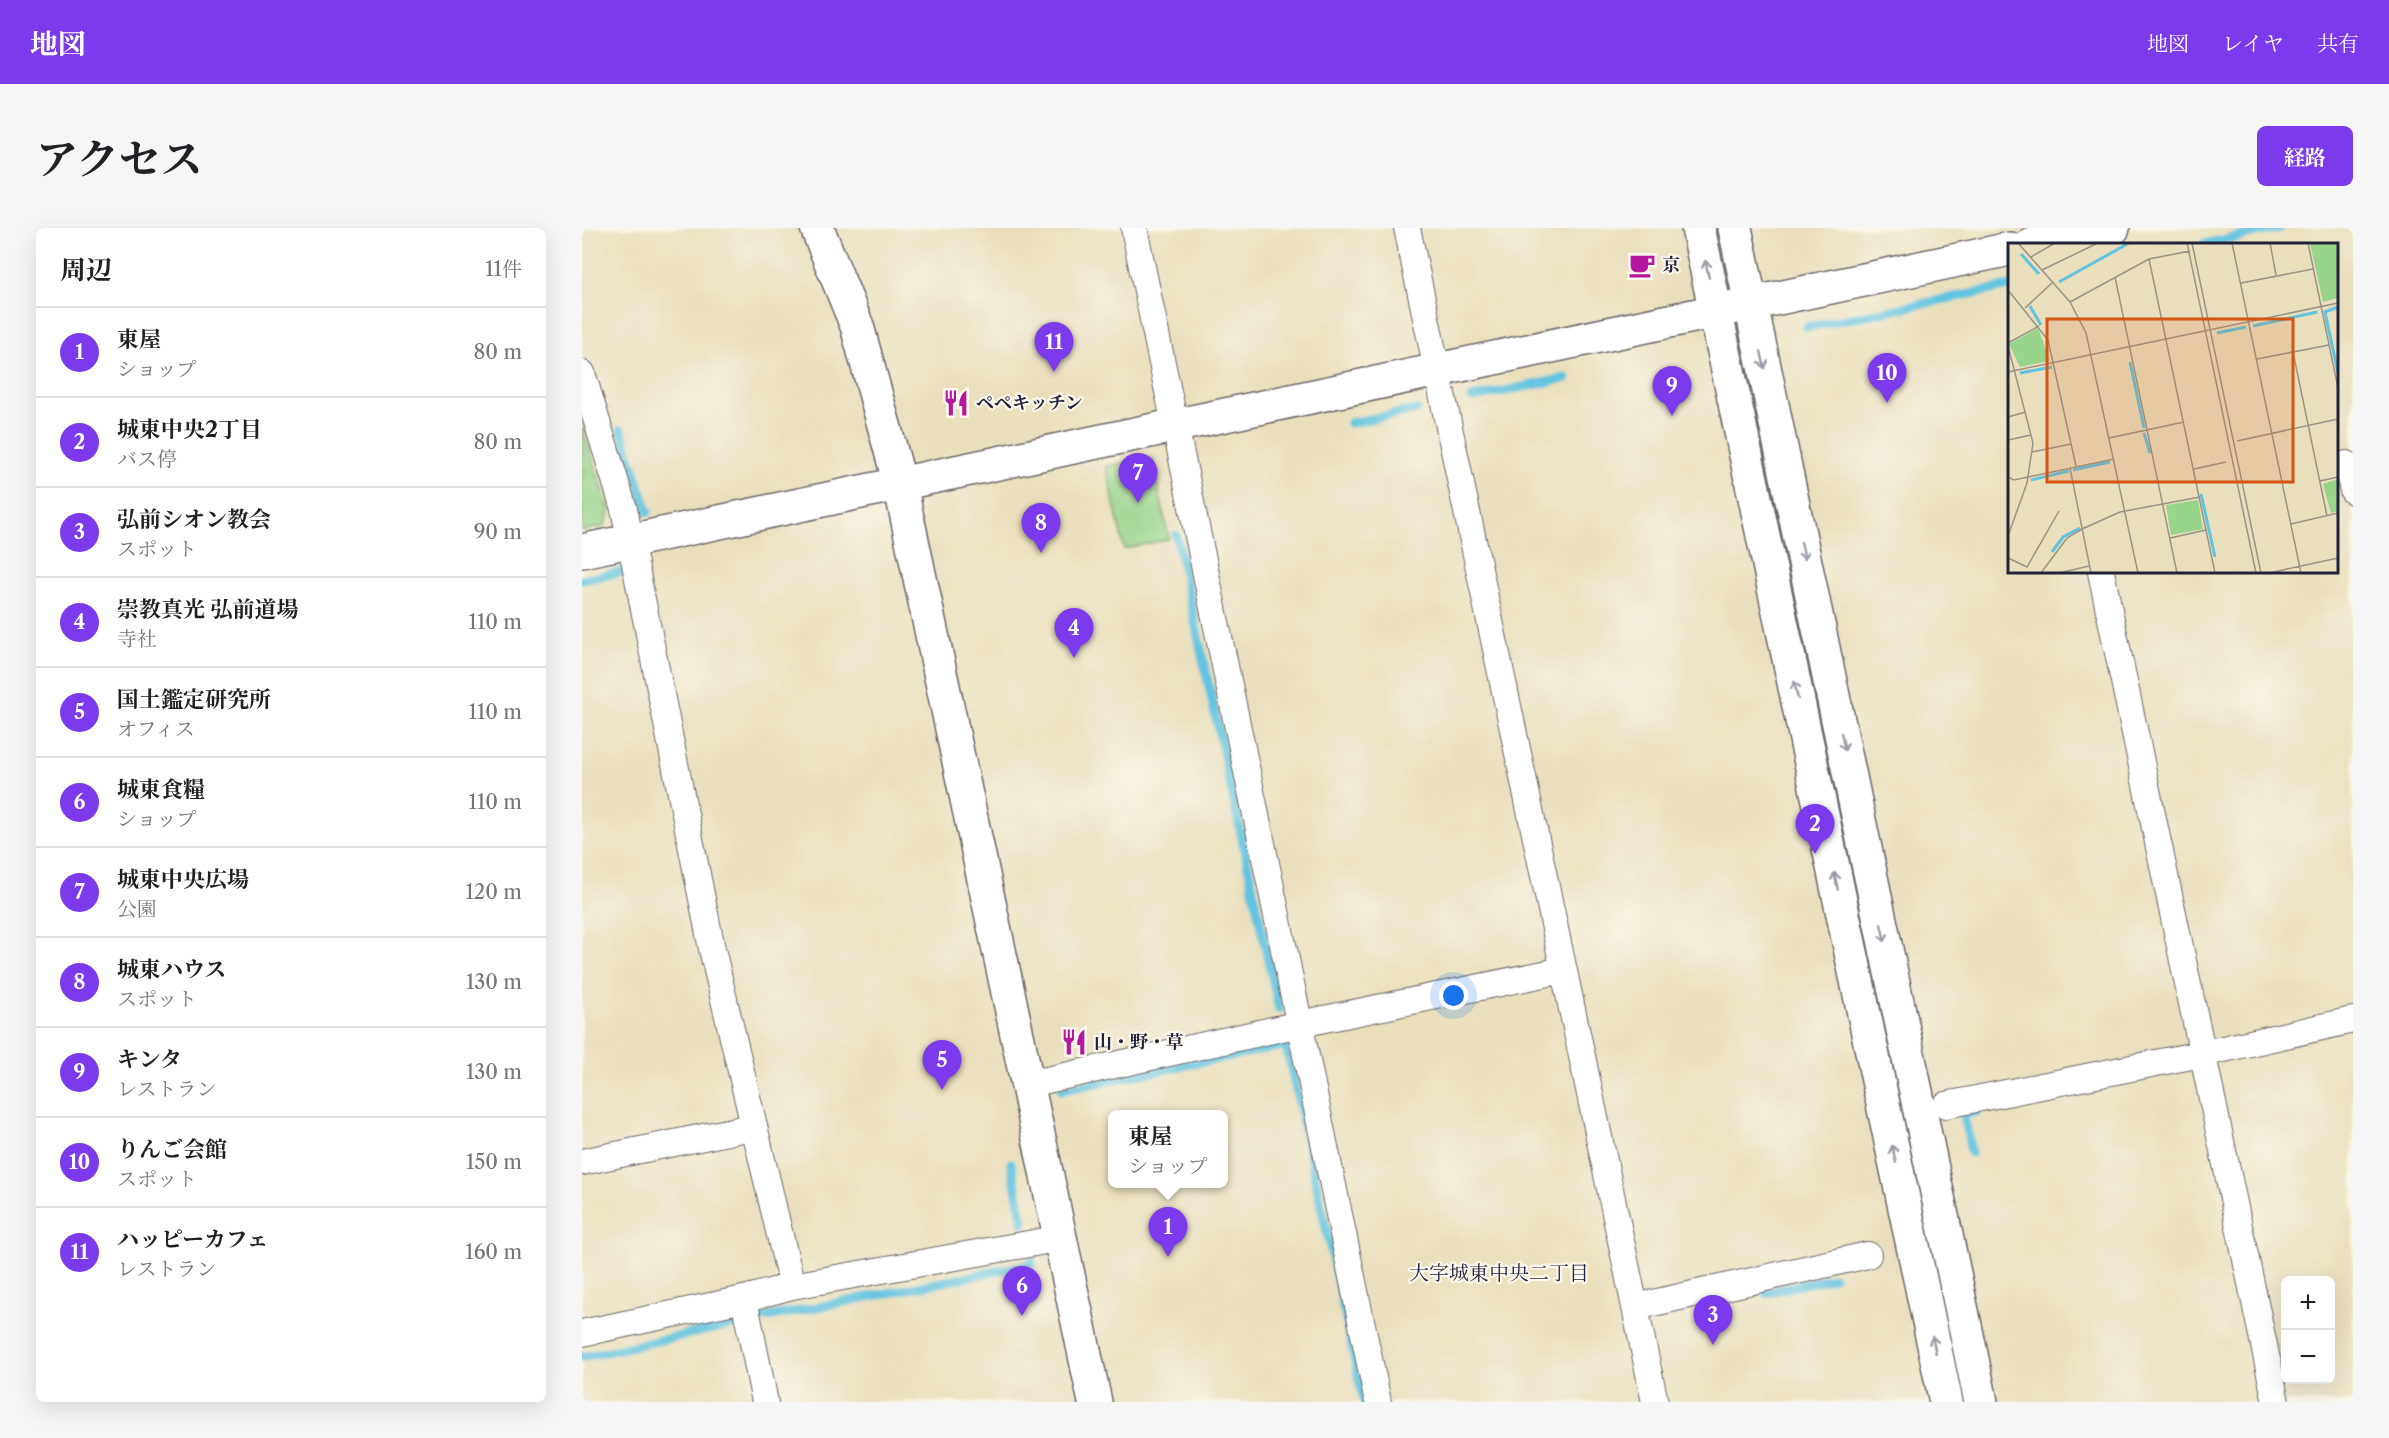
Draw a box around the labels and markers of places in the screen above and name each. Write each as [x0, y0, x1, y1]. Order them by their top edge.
cafe icon: 京 [1627, 250, 1657, 280]
place label: 京 [1662, 254, 1680, 276]
pin: 11 [1034, 322, 1074, 372]
pin: 10 [1868, 354, 1906, 403]
pin: 9 [1652, 366, 1692, 416]
restaurant icon: ペペキッチン [941, 388, 971, 418]
place label: ペペキッチン [976, 392, 1083, 414]
pin: 7 [1118, 454, 1158, 503]
pin: 8 [1022, 504, 1060, 553]
pin: 4 [1054, 608, 1094, 658]
pin: 2 [1796, 804, 1834, 854]
restaurant icon: 山・野・草 [1059, 1027, 1089, 1057]
place label: 山・野・草 [1094, 1031, 1184, 1053]
pin: 5 [922, 1040, 962, 1090]
pin: 1 [1148, 1208, 1188, 1257]
pin: 6 [1002, 1266, 1042, 1316]
pin: 3 [1694, 1296, 1732, 1345]

